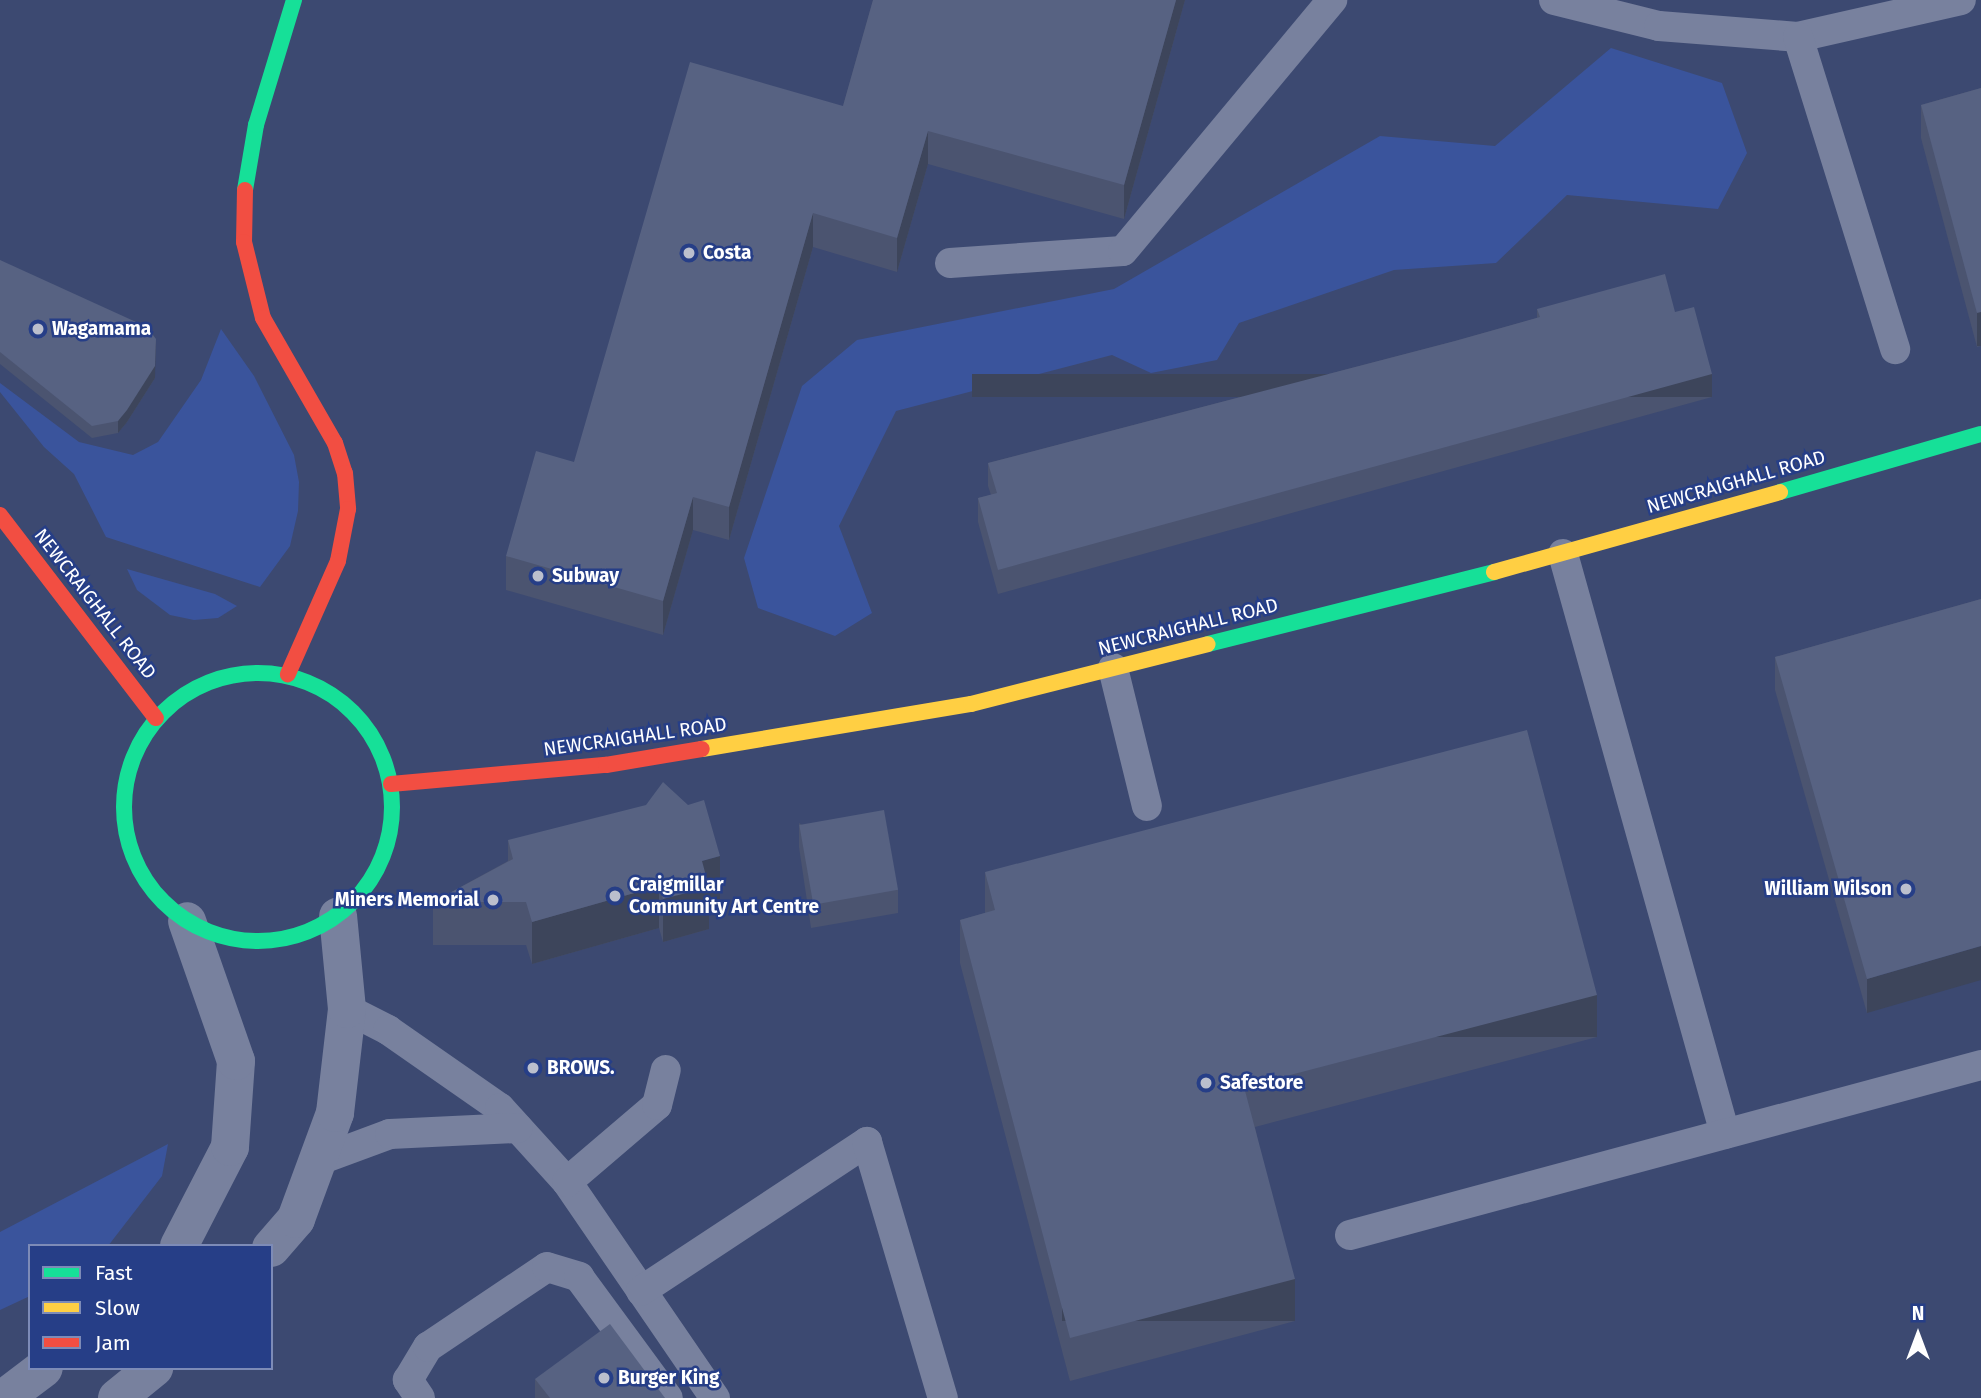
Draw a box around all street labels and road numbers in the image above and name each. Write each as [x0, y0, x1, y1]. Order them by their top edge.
street label: NEWCRAIGHALL ROAD [1644, 446, 1828, 518]
street label: NEWCRAIGHALL ROAD [29, 524, 161, 684]
street label: NEWCRAIGHALL ROAD [1096, 594, 1280, 660]
street label: NEWCRAIGHALL ROAD [542, 713, 728, 761]

